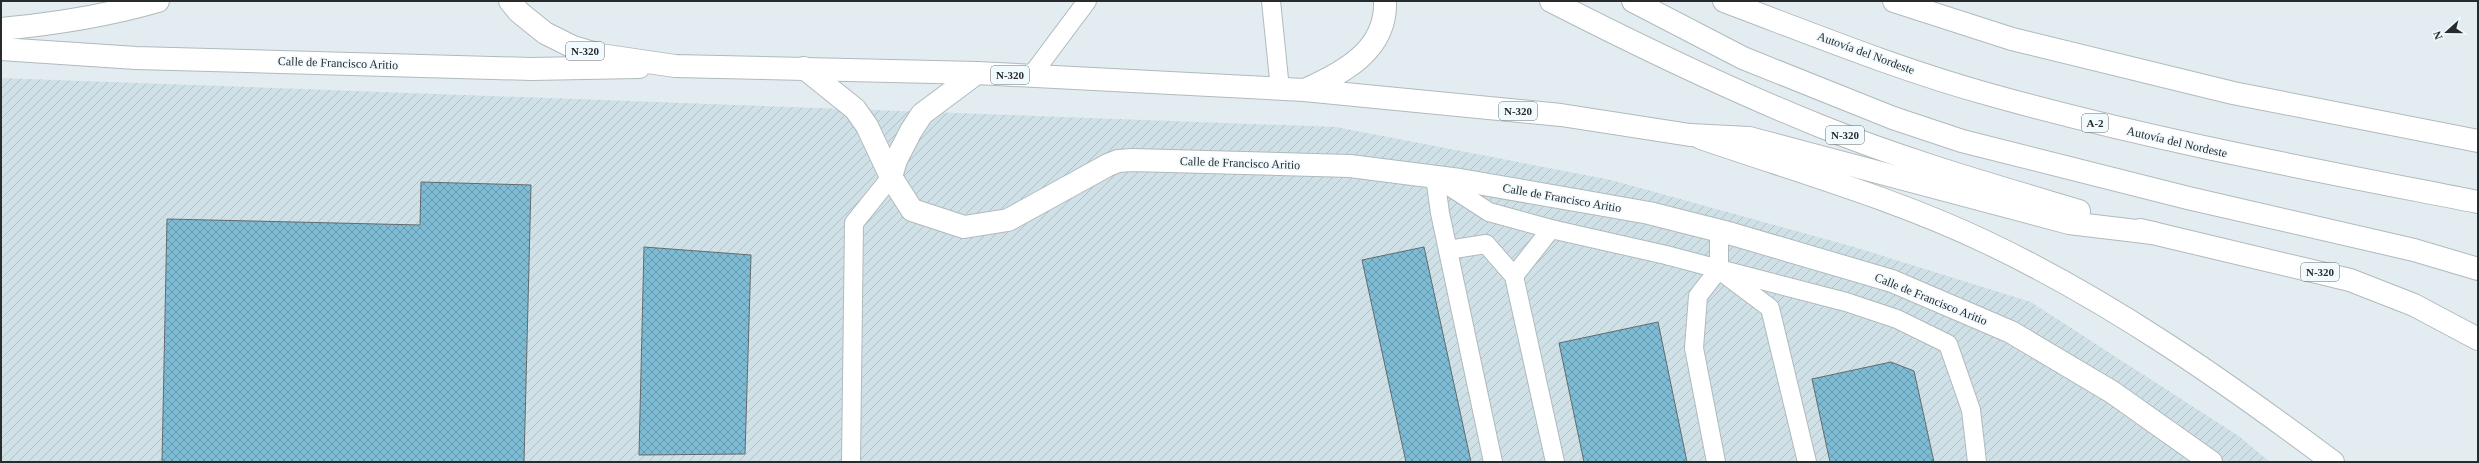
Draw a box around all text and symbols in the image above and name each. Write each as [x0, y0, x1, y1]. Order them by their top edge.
north arrow [2427, 12, 2467, 52]
street label: Autovía del Nordeste [1815, 29, 1917, 77]
text: N [2431, 30, 2445, 41]
road number: N-320 [566, 42, 604, 60]
street label: Calle de Francisco Aritio [278, 54, 398, 72]
road number: N-320 [991, 66, 1029, 84]
road number: N-320 [1499, 102, 1537, 120]
road number: A-2 [2082, 114, 2108, 132]
street label: Autovía del Nordeste [2125, 124, 2229, 160]
road number: N-320 [1826, 126, 1864, 144]
street label: Calle de Francisco Aritio [1180, 154, 1300, 172]
street label: Calle de Francisco Aritio [1502, 181, 1622, 215]
road number: N-320 [2301, 263, 2339, 281]
street label: Calle de Francisco Aritio [1873, 270, 1989, 328]

